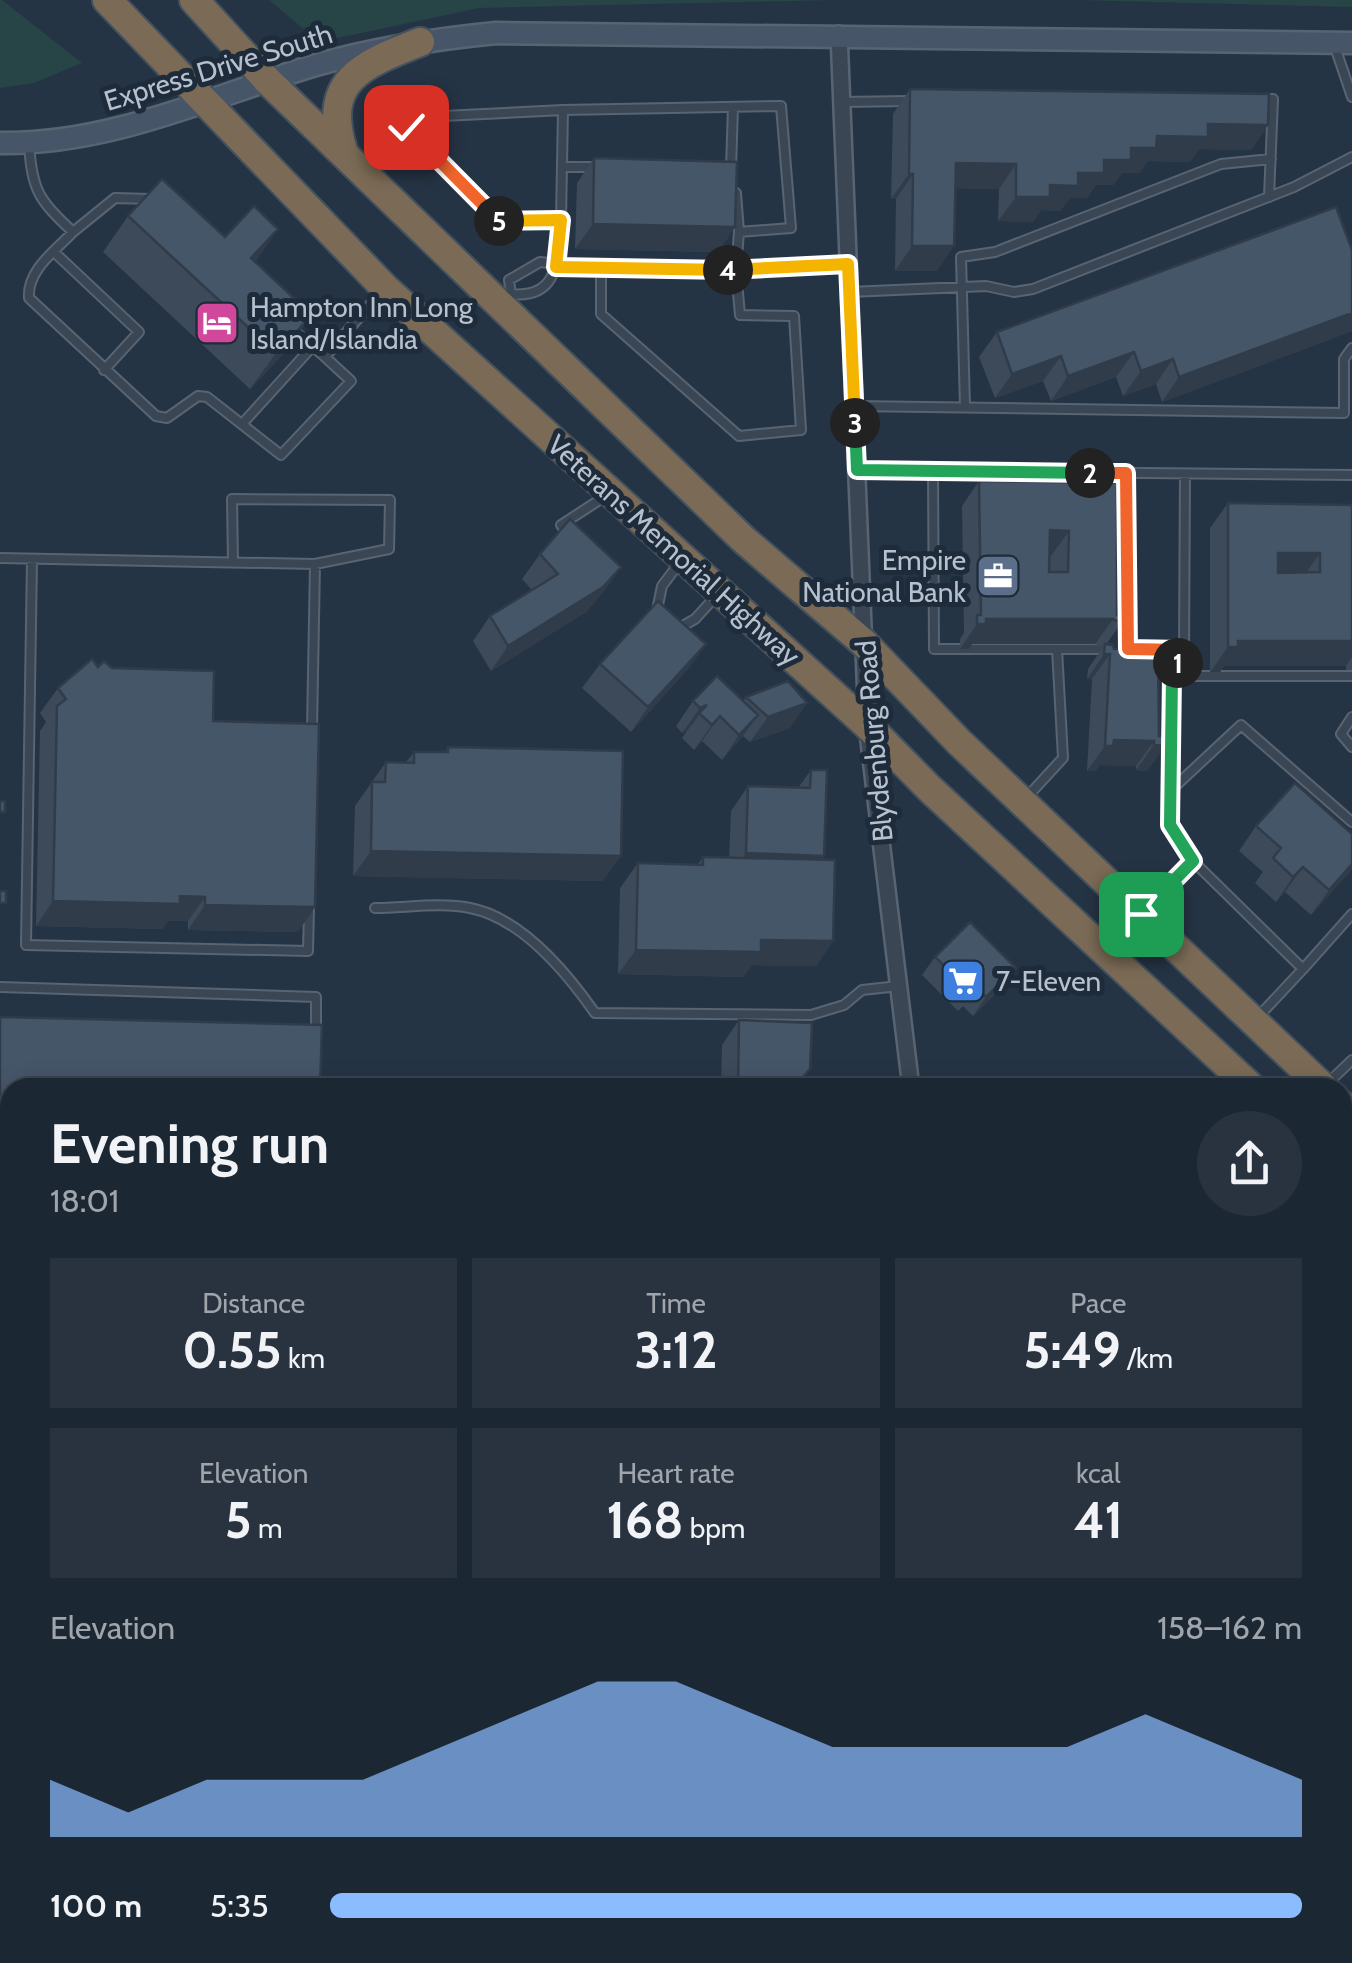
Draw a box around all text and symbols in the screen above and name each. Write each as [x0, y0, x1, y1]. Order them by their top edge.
street label: Express Drive South [100, 16, 336, 118]
pin [364, 85, 449, 170]
icon: check [379, 100, 434, 155]
pin: 5 [474, 196, 524, 246]
text: 5 [491, 204, 507, 238]
pin: 4 [703, 245, 753, 295]
text: 4 [719, 253, 737, 287]
place label: Hampton Inn Long Island/Islandia [250, 290, 474, 356]
hotel icon: Hampton Inn Long Island/Islandia [194, 300, 240, 346]
pin: 3 [830, 398, 880, 448]
text: 3 [847, 406, 863, 440]
street label: Veterans Memorial Highway [541, 427, 807, 673]
pin: 2 [1065, 448, 1115, 498]
text: 2 [1083, 456, 1097, 490]
place label: Empire National Bank [802, 543, 966, 609]
office icon: Empire National Bank [975, 553, 1021, 599]
pin: 1 [1153, 638, 1203, 688]
street label: Blydenburg Road [848, 639, 900, 843]
text: 1 [1173, 646, 1183, 680]
pin [1099, 872, 1184, 957]
icon: arrive [1114, 887, 1169, 942]
supermarket icon: 7-Eleven [940, 958, 986, 1004]
place label: 7-Eleven [996, 964, 1101, 998]
text: Evening run [50, 1110, 329, 1177]
button: share [1197, 1111, 1302, 1216]
text: 18:01 [50, 1181, 119, 1220]
text: Distance [202, 1286, 305, 1320]
text: Time [646, 1286, 706, 1320]
text: Pace [1070, 1286, 1126, 1320]
text: 0.55 [182, 1320, 282, 1381]
text: 3:12 [635, 1320, 717, 1381]
text: 5:49 [1024, 1320, 1121, 1381]
text: km [282, 1341, 325, 1375]
text: /km [1121, 1341, 1173, 1375]
text: Elevation [199, 1456, 308, 1490]
text: Heart rate [617, 1456, 735, 1490]
text: kcal [1076, 1456, 1121, 1490]
text: 5 [225, 1490, 252, 1551]
text: 168 [607, 1490, 683, 1551]
text: 41 [1074, 1490, 1123, 1551]
text: m [252, 1511, 283, 1545]
text: bpm [683, 1511, 745, 1545]
text: Elevation [50, 1608, 175, 1647]
text: 158–162 m [1157, 1608, 1302, 1647]
text: 100 m [50, 1886, 142, 1925]
text: 5:35 [210, 1886, 269, 1925]

